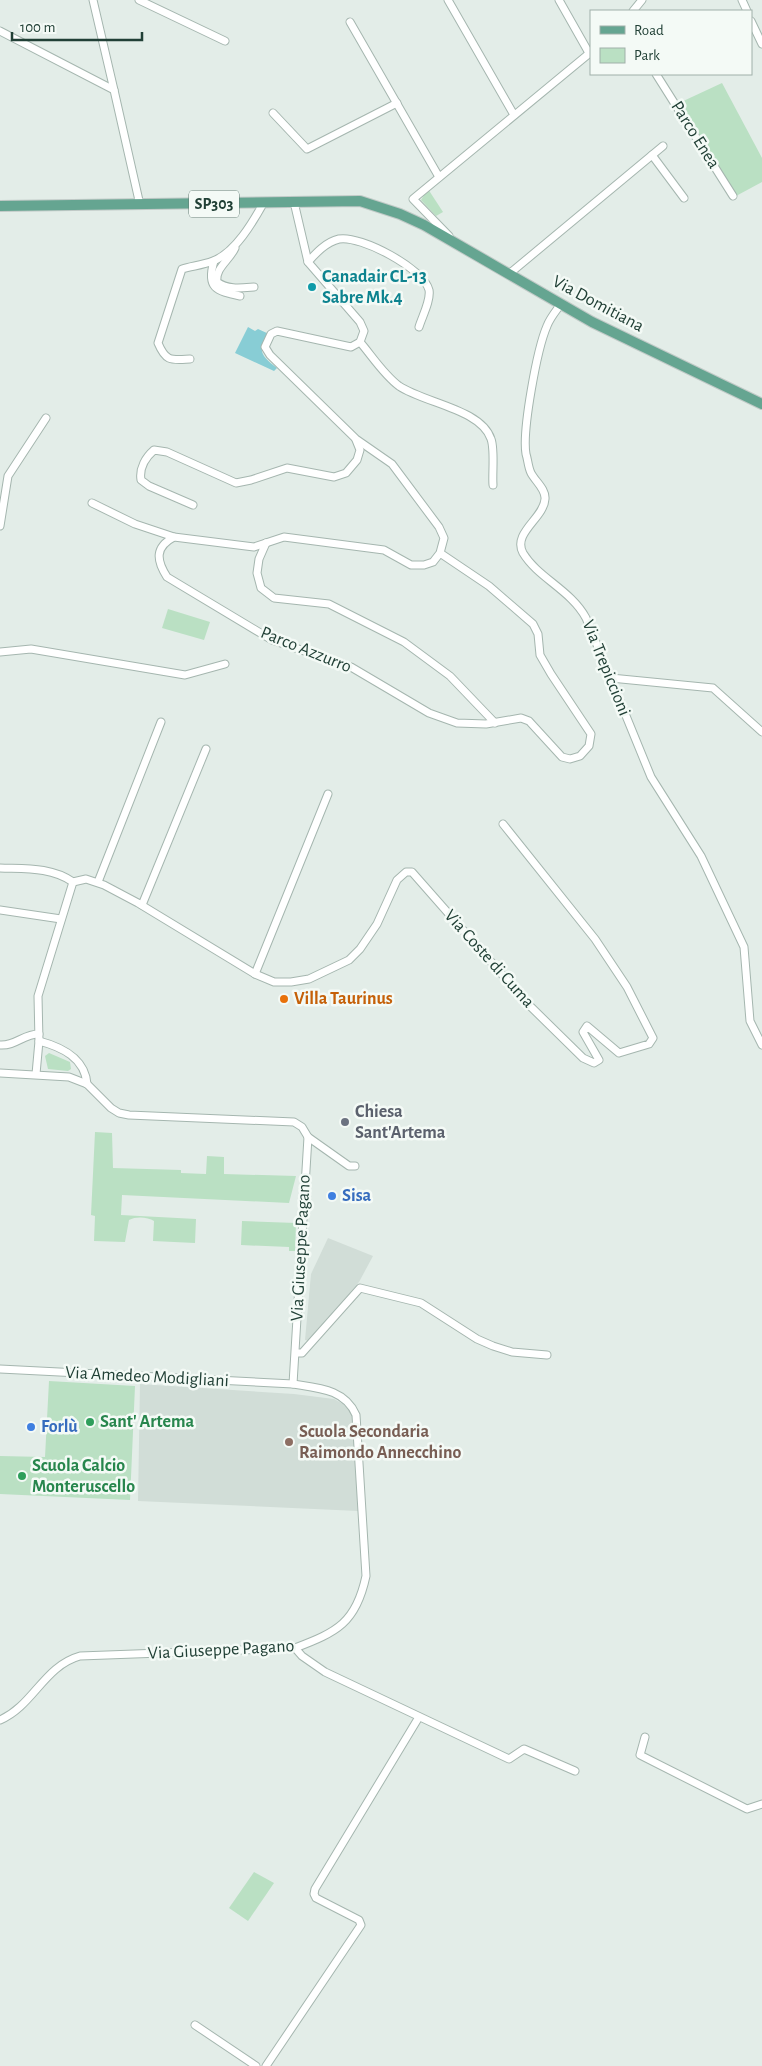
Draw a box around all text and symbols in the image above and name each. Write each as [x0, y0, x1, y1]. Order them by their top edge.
scale bar [12, 10, 142, 42]
legend [590, 10, 752, 75]
text: 100 m [20, 20, 55, 35]
text: Road [634, 23, 664, 38]
text: Park [634, 48, 660, 63]
street label: Parco Enea [667, 98, 723, 172]
road number: SP303 [189, 190, 239, 218]
place label: Canadair CL-13 Sabre Mk.4 [322, 268, 427, 307]
street label: Via Domitiana [549, 272, 647, 336]
marker: Canadair CL-13 Sabre Mk.4 [306, 281, 318, 293]
street label: Via Trepiccioni [579, 618, 633, 718]
street label: Parco Azzurro [258, 624, 354, 676]
street label: Via Coste di Cuma [441, 907, 537, 1011]
place label: Villa Taurinus [294, 990, 393, 1008]
marker: Villa Taurinus [278, 993, 290, 1005]
place label: Chiesa Sant'Artema [355, 1103, 446, 1142]
marker: Chiesa Sant'Artema [339, 1116, 351, 1128]
street label: Via Giuseppe Pagano [288, 1174, 314, 1322]
place label: Sisa [342, 1187, 372, 1205]
marker: Sisa [326, 1190, 338, 1202]
street label: Via Amedeo Modigliani [65, 1364, 229, 1390]
place label: Sant' Artema [100, 1413, 194, 1431]
marker: Sant' Artema [84, 1416, 96, 1428]
place label: Forlù [41, 1418, 78, 1436]
marker: Forlù [25, 1421, 37, 1433]
place label: Scuola Secondaria Raimondo Annecchino [299, 1423, 461, 1462]
marker: Scuola Secondaria Raimondo Annecchino [283, 1436, 295, 1448]
place label: Scuola Calcio Monteruscello [32, 1457, 135, 1496]
marker: Scuola Calcio Monteruscello [16, 1470, 28, 1482]
street label: Via Giuseppe Pagano [147, 1637, 295, 1663]

